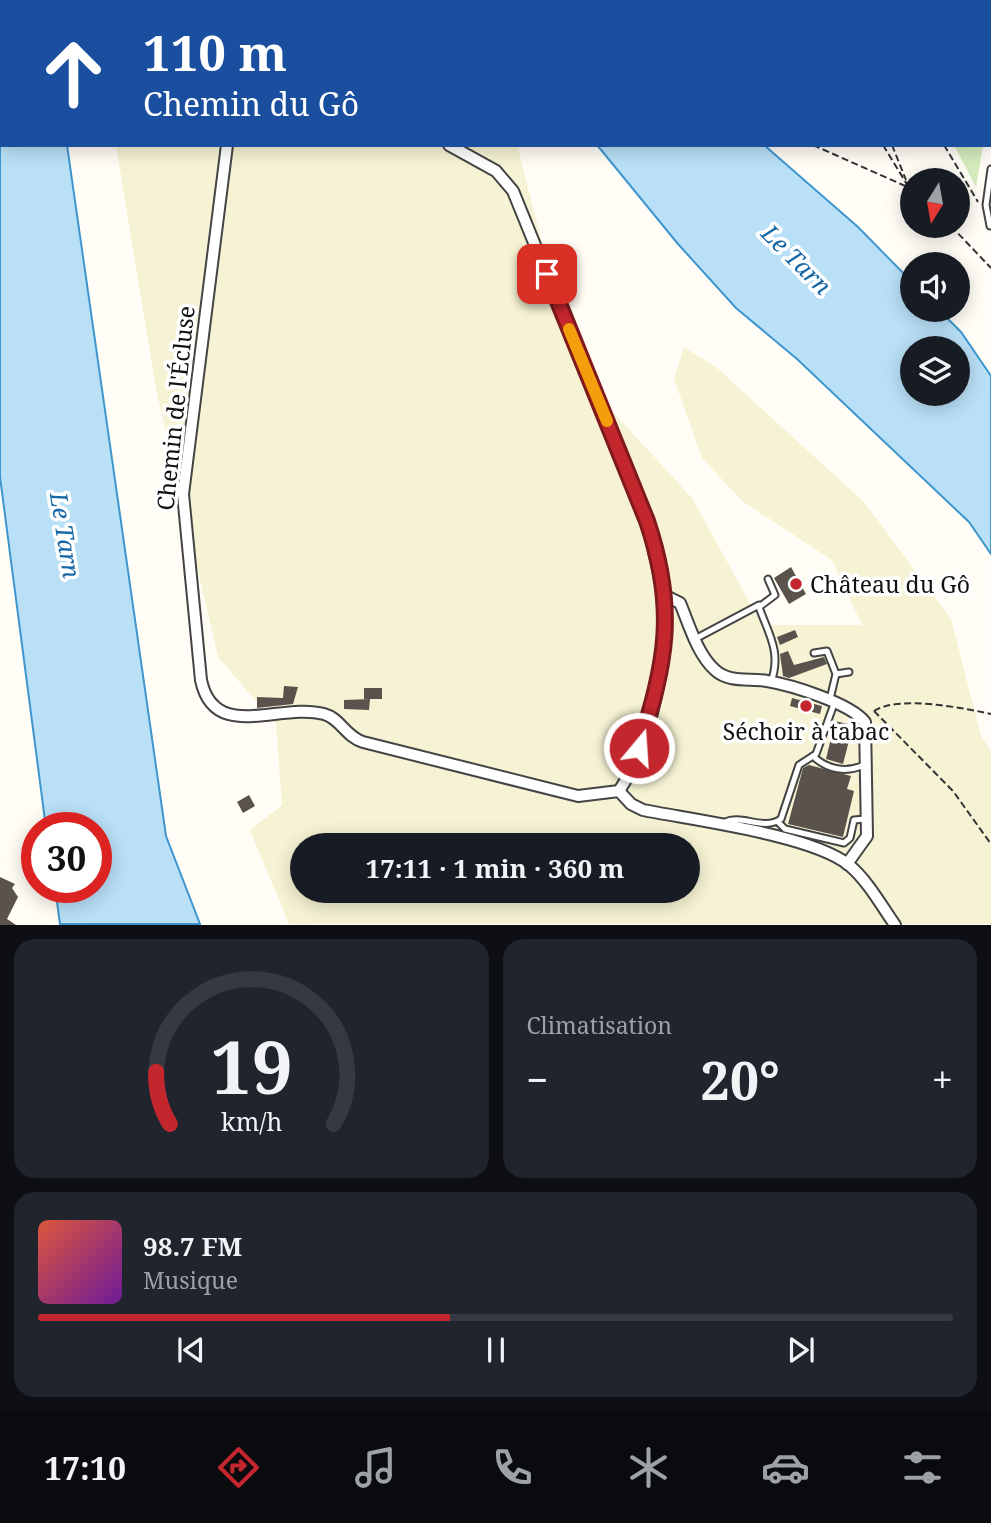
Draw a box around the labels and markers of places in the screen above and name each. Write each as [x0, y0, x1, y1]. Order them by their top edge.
pin [517, 244, 577, 304]
place label: Château du Gô [810, 568, 970, 600]
marker: Château du Gô [788, 576, 804, 592]
marker: Séchoir à tabac [798, 698, 814, 714]
place label: Séchoir à tabac [723, 715, 889, 747]

